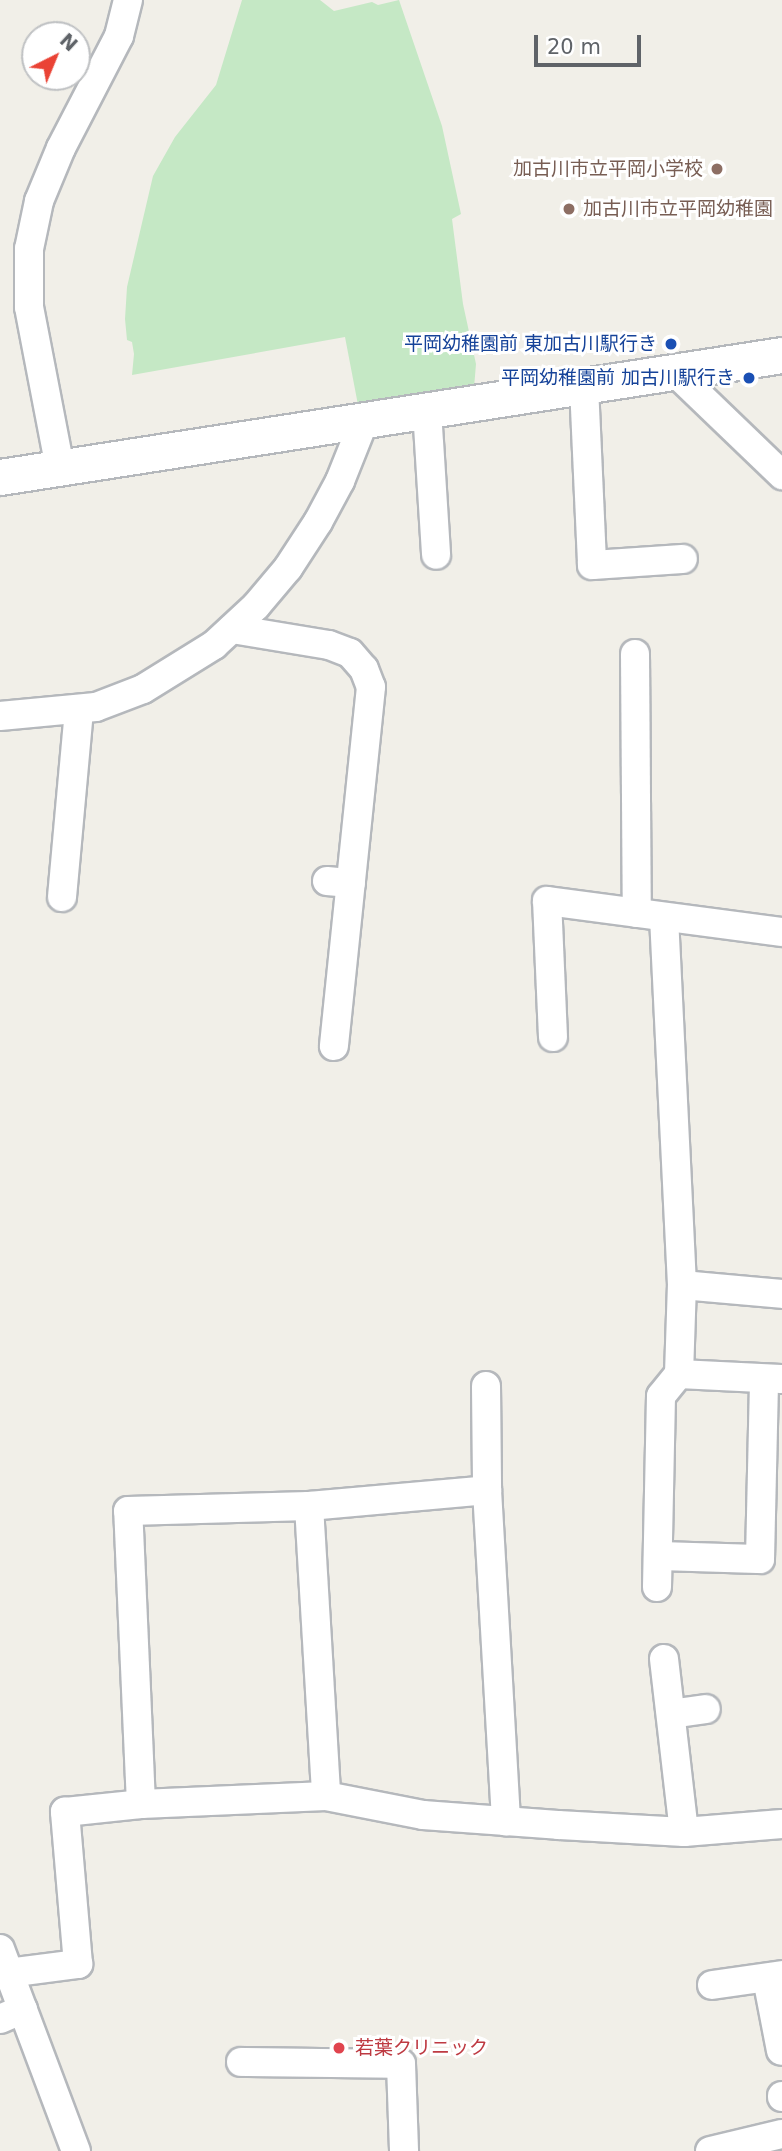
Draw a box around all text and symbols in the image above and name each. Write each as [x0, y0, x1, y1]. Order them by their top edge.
north arrow [21, 21, 91, 91]
scale bar [537, 21, 644, 65]
text: N [56, 29, 82, 56]
text: 20 m [547, 35, 601, 59]
place label: 加古川市立平岡小学校 [513, 158, 703, 180]
marker: 加古川市立平岡小学校 [709, 161, 725, 177]
place label: 加古川市立平岡幼稚園 [583, 198, 773, 220]
marker: 加古川市立平岡幼稚園 [561, 201, 577, 217]
place label: 平岡幼稚園前 東加古川駅行き [404, 333, 657, 355]
marker: 平岡幼稚園前 東加古川駅行き [663, 336, 679, 352]
place label: 平岡幼稚園前 加古川駅行き [501, 367, 735, 389]
marker: 平岡幼稚園前 加古川駅行き [741, 370, 757, 386]
place label: 若葉クリニック [355, 2037, 488, 2059]
marker: 若葉クリニック [329, 2038, 349, 2058]

